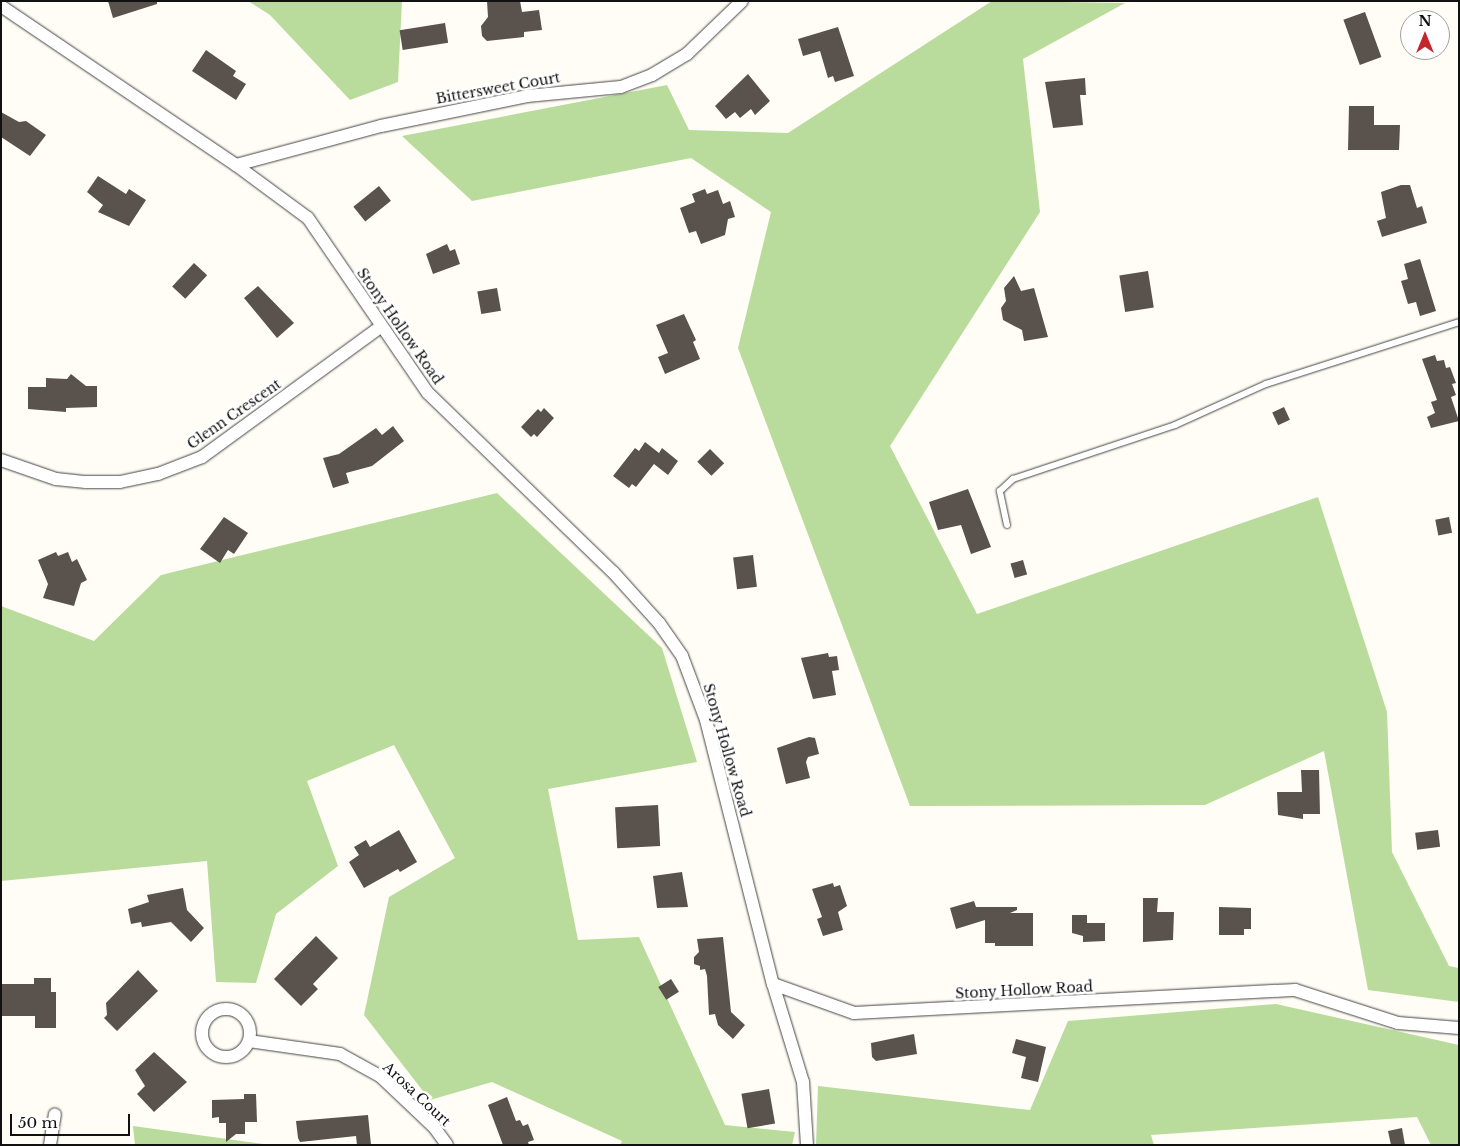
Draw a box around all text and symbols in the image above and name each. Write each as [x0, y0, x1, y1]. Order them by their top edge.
north arrow [1400, 10, 1450, 60]
text: N [1418, 12, 1432, 30]
street label: Bittersweet Court [435, 69, 561, 107]
street label: Stony Hollow Road [353, 264, 447, 388]
street label: Glenn Crescent [184, 375, 284, 453]
street label: Stony Hollow Road [700, 681, 754, 819]
street label: Stony Hollow Road [954, 978, 1094, 1002]
street label: Arosa Court [380, 1058, 454, 1130]
scale bar [12, 1104, 132, 1136]
text: 50 m [18, 1113, 58, 1132]

